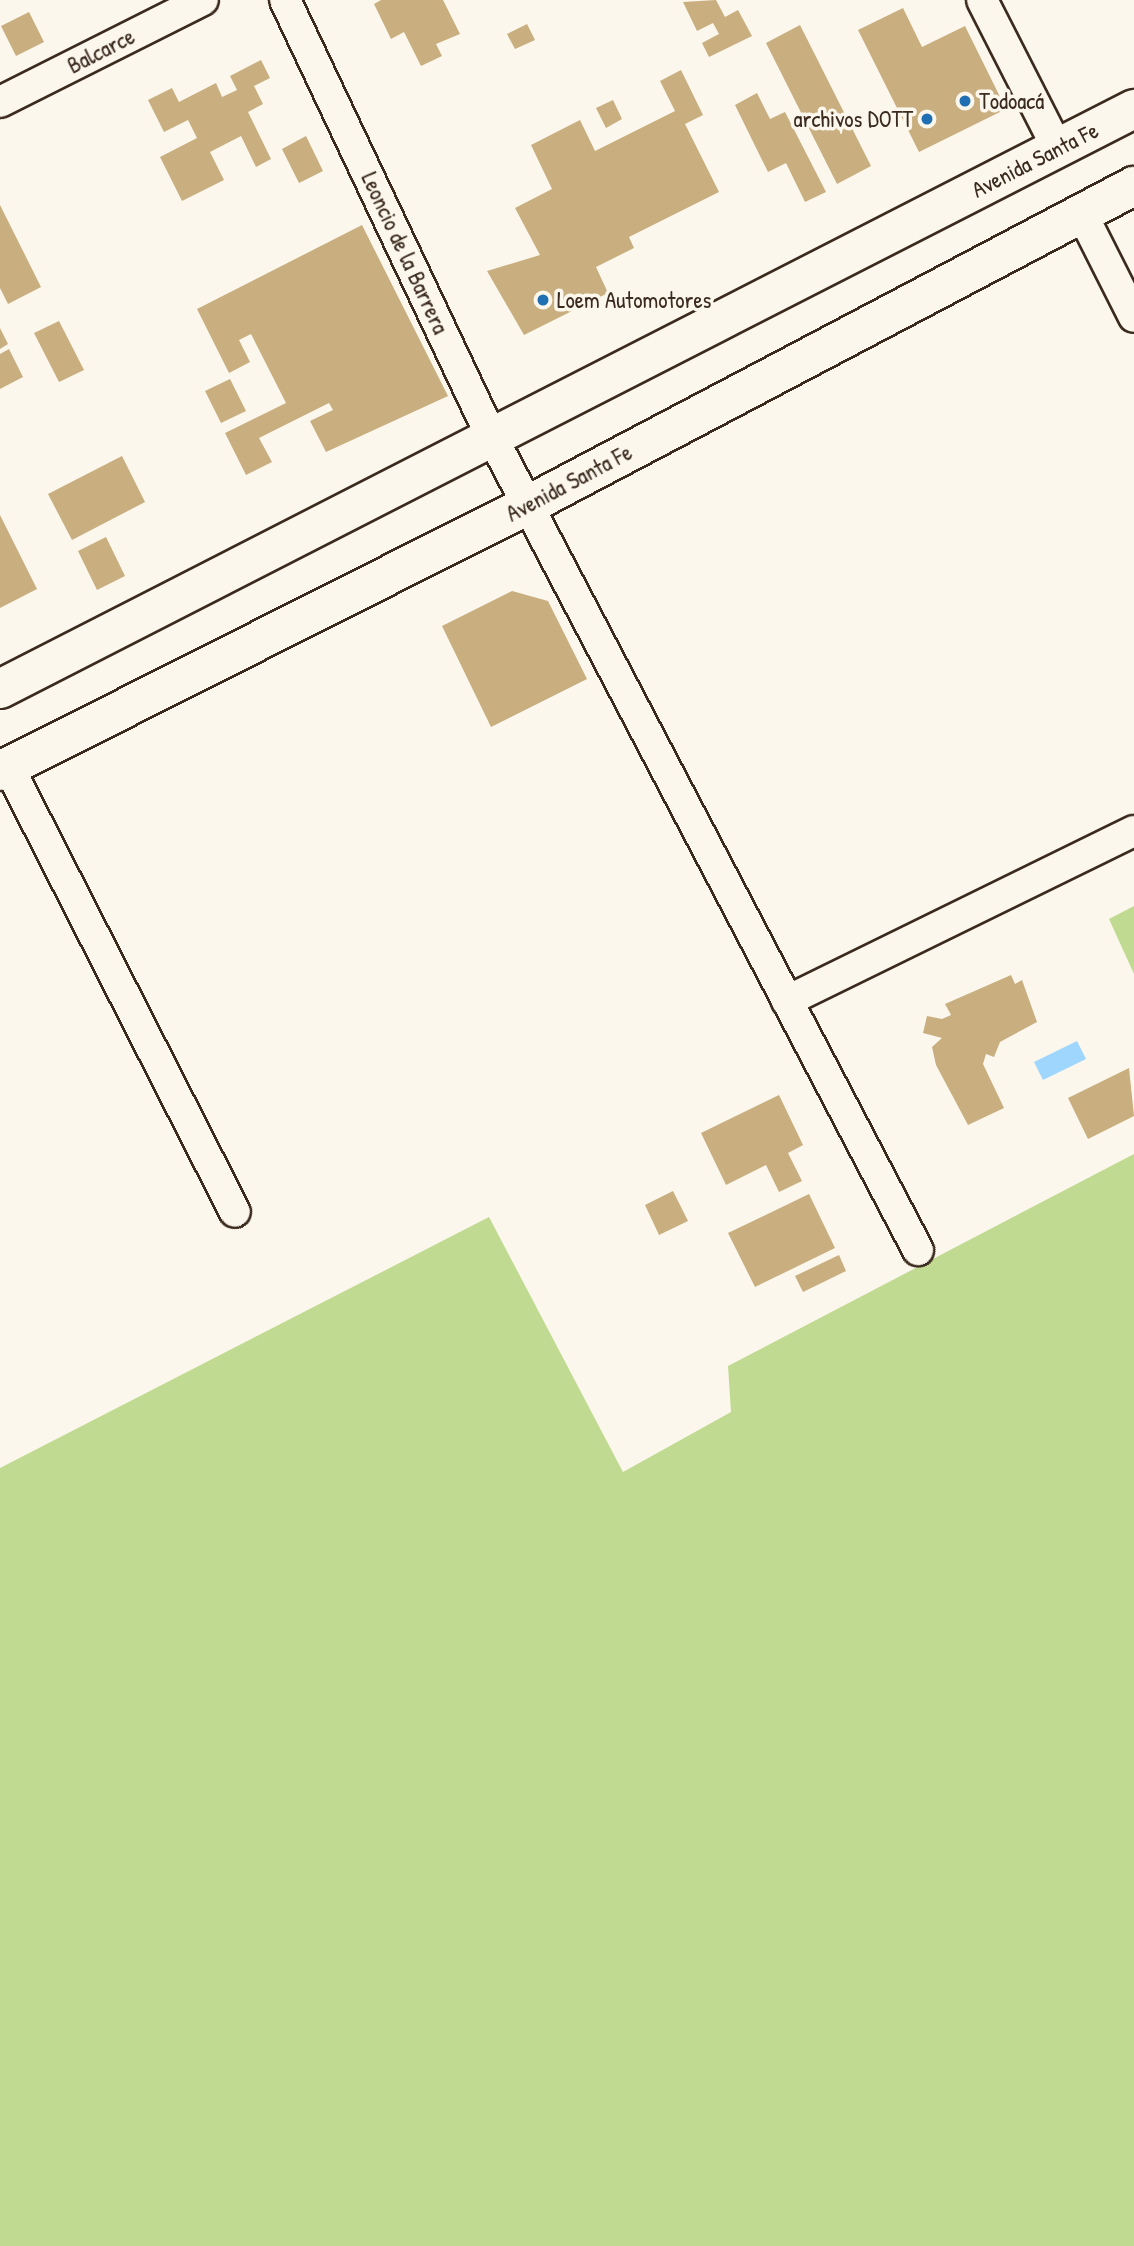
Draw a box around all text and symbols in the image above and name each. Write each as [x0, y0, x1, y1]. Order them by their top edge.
street label: Balcarce [63, 22, 139, 80]
place label: Todoacá [979, 87, 1044, 115]
marker: Todoacá [957, 93, 973, 109]
place label: archivos DOTT [794, 105, 913, 133]
marker: archivos DOTT [919, 111, 935, 127]
street label: Avenida Santa Fe [967, 116, 1103, 204]
street label: Leoncio de la Barrera [355, 168, 455, 338]
place label: Loem Automotores [557, 286, 711, 314]
marker: Loem Automotores [535, 292, 551, 308]
street label: Avenida Santa Fe [501, 438, 637, 528]

